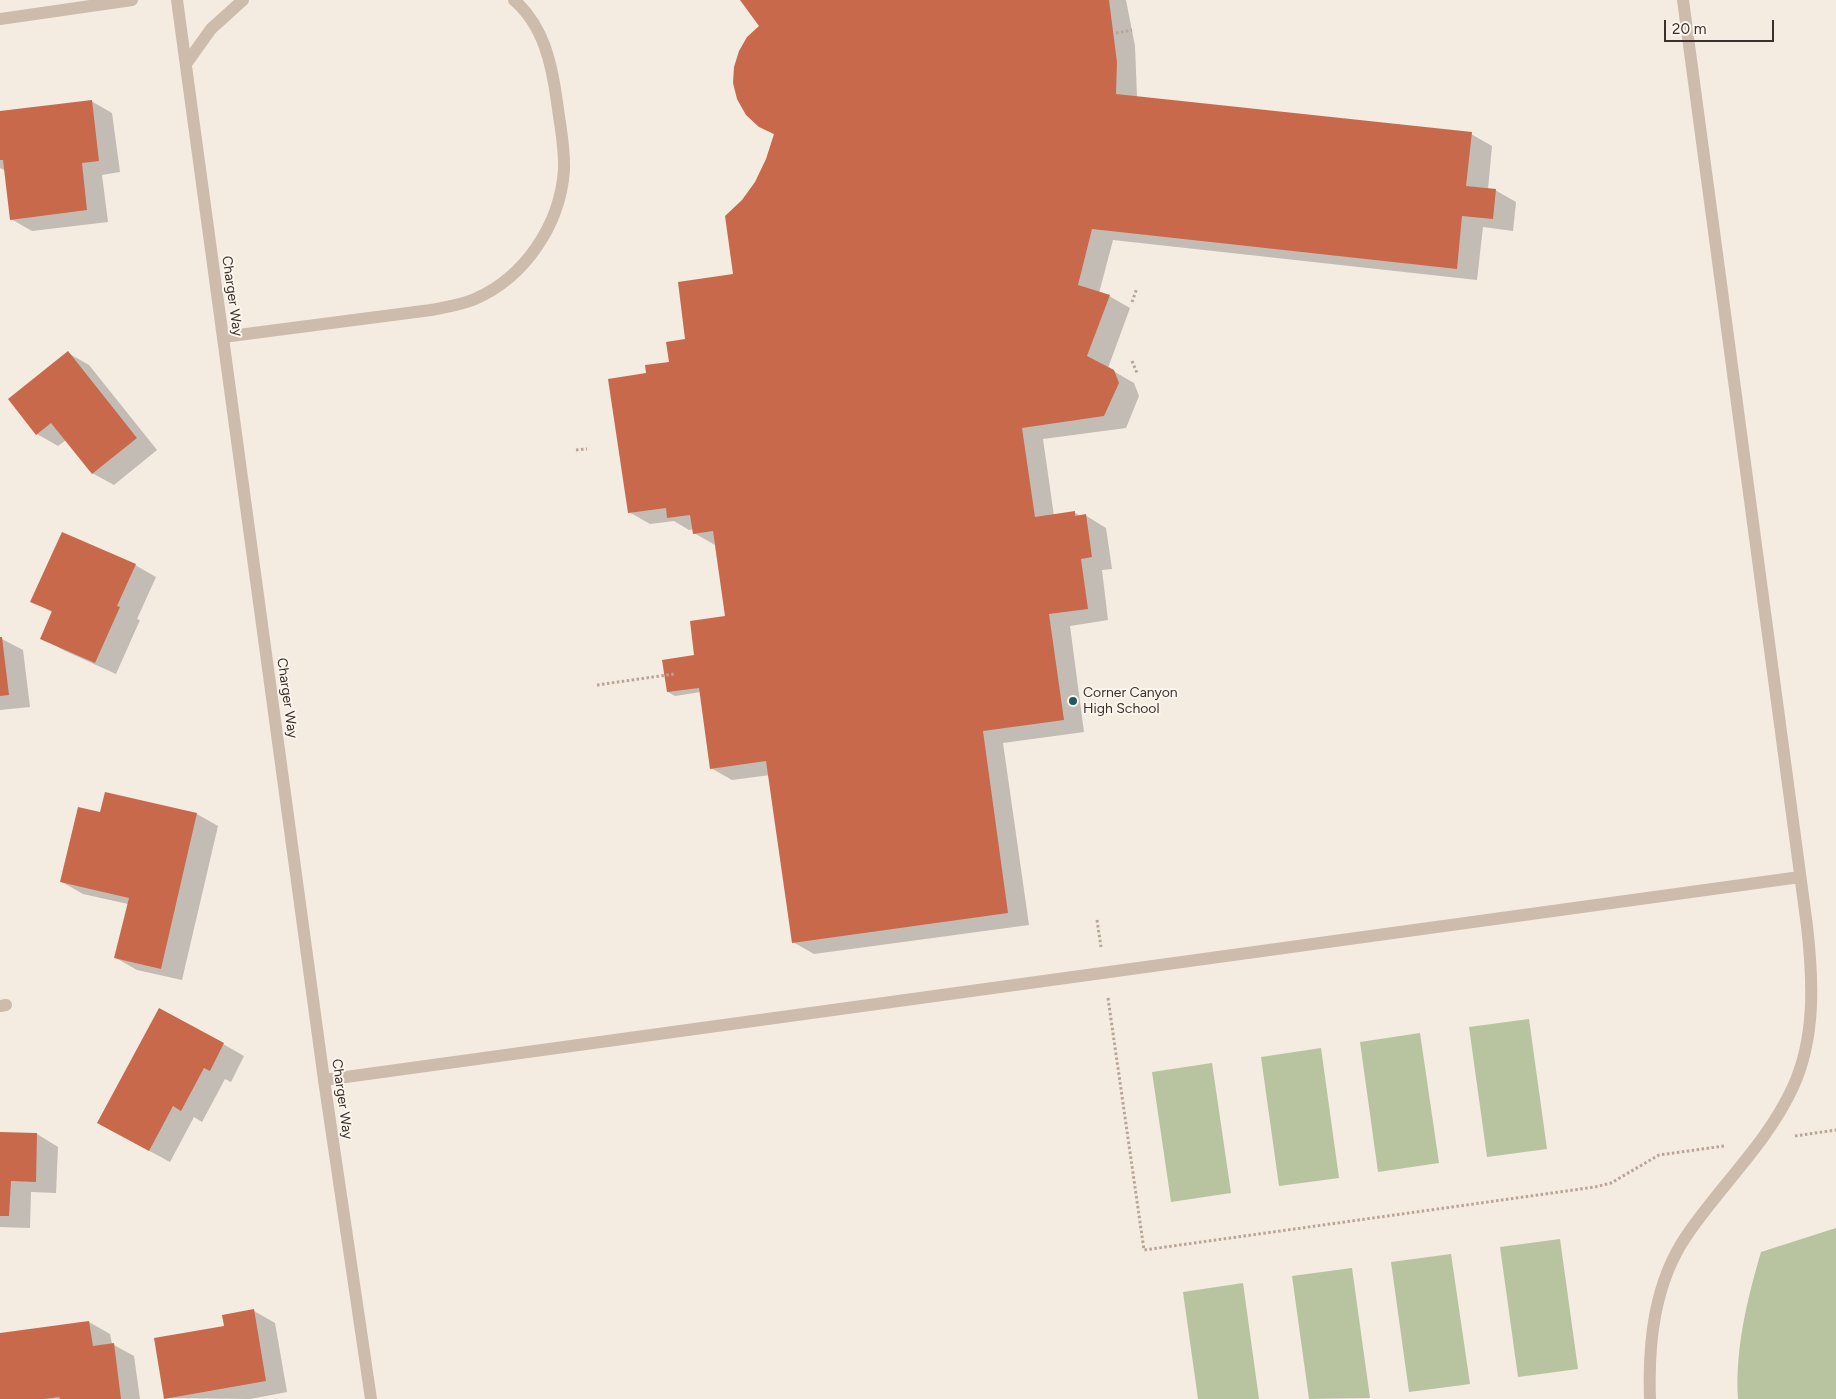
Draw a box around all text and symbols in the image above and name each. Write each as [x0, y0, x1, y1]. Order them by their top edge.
scale bar [1666, 10, 1776, 42]
text: 20 m [1672, 20, 1706, 38]
street label: Charger Way [218, 255, 246, 337]
street label: Charger Way [273, 657, 301, 739]
place label: Corner Canyon High School [1083, 685, 1178, 718]
marker: Corner Canyon High School [1067, 695, 1079, 707]
street label: Charger Way [328, 1058, 356, 1140]

